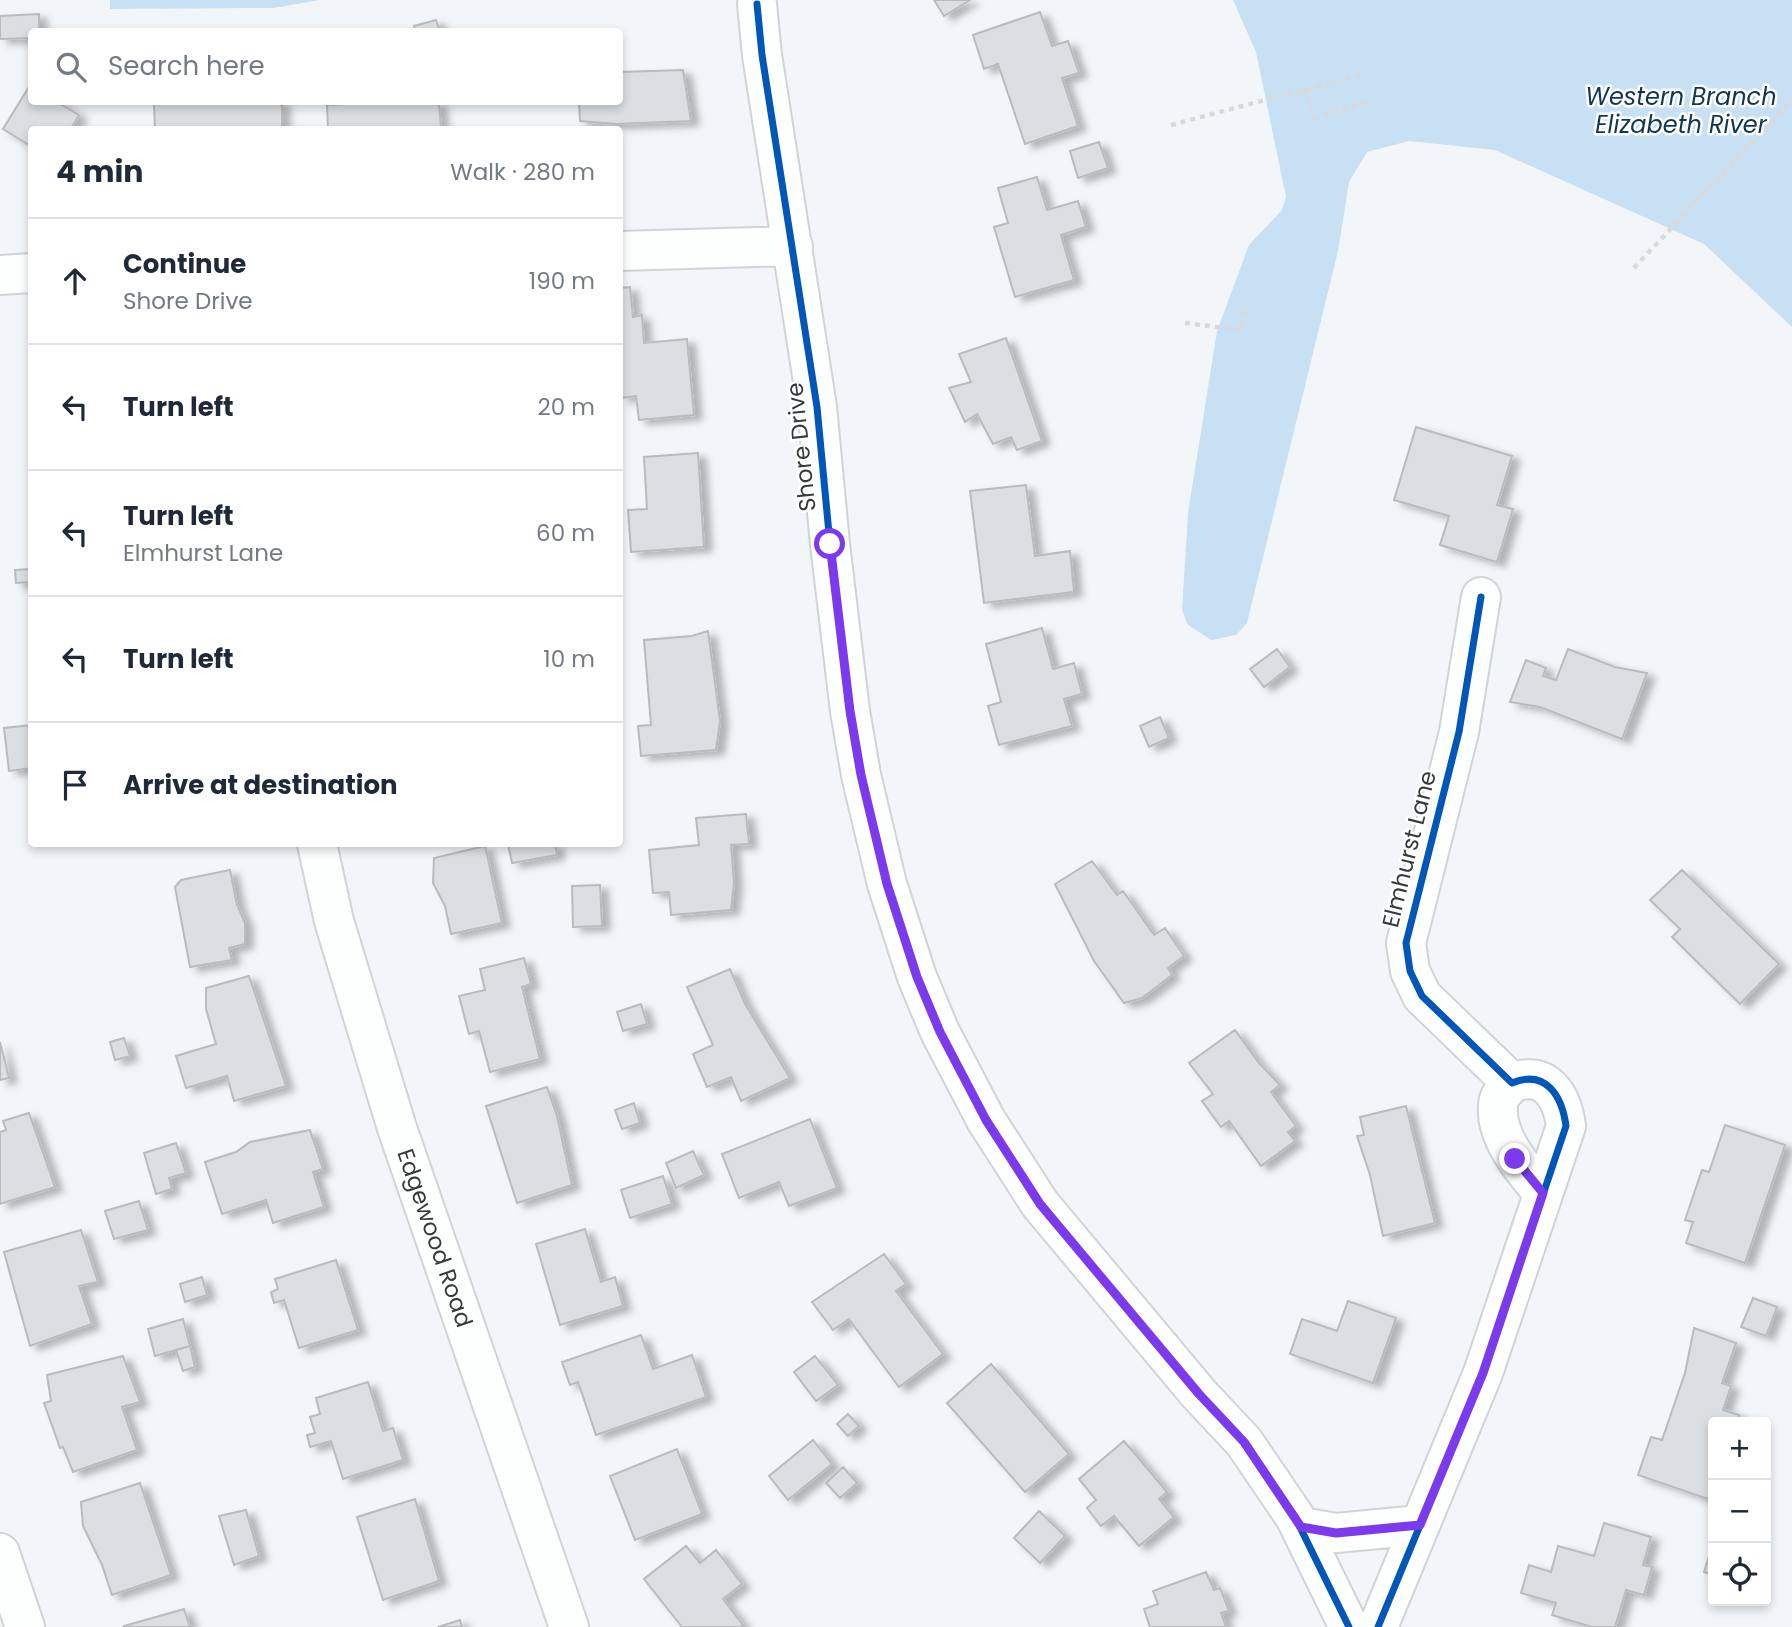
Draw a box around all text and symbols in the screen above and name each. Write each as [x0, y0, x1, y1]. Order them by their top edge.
search box [28, 28, 623, 105]
icon: search [52, 48, 90, 86]
text: Search here [108, 48, 265, 84]
water label: Western Branch Elizabeth River [1585, 80, 1777, 141]
text: 4 min [56, 150, 144, 193]
text: Walk · 280 m [450, 156, 595, 188]
text: Continue [123, 246, 246, 282]
icon: ahead [56, 262, 94, 300]
text: 190 m [529, 265, 595, 297]
text: Shore Drive [123, 285, 253, 317]
street label: Shore Drive [778, 381, 824, 513]
icon: left [56, 388, 94, 426]
text: Turn left [123, 389, 234, 425]
text: 20 m [537, 391, 595, 423]
text: Turn left [123, 498, 234, 534]
icon: left [56, 514, 94, 552]
text: 60 m [536, 517, 595, 549]
route start [814, 528, 845, 559]
text: Elmhurst Lane [123, 537, 283, 569]
icon: left [56, 640, 94, 678]
text: Turn left [123, 641, 234, 677]
text: 10 m [543, 643, 595, 675]
icon: arrive [56, 766, 94, 804]
text: Arrive at destination [123, 767, 398, 803]
street label: Elmhurst Lane [1374, 767, 1444, 931]
route end [1499, 1143, 1530, 1174]
street label: Edgewood Road [389, 1144, 481, 1332]
map controls [1708, 1417, 1771, 1606]
button: + [1708, 1417, 1771, 1480]
button: − [1708, 1480, 1771, 1543]
button: locate [1708, 1543, 1771, 1606]

